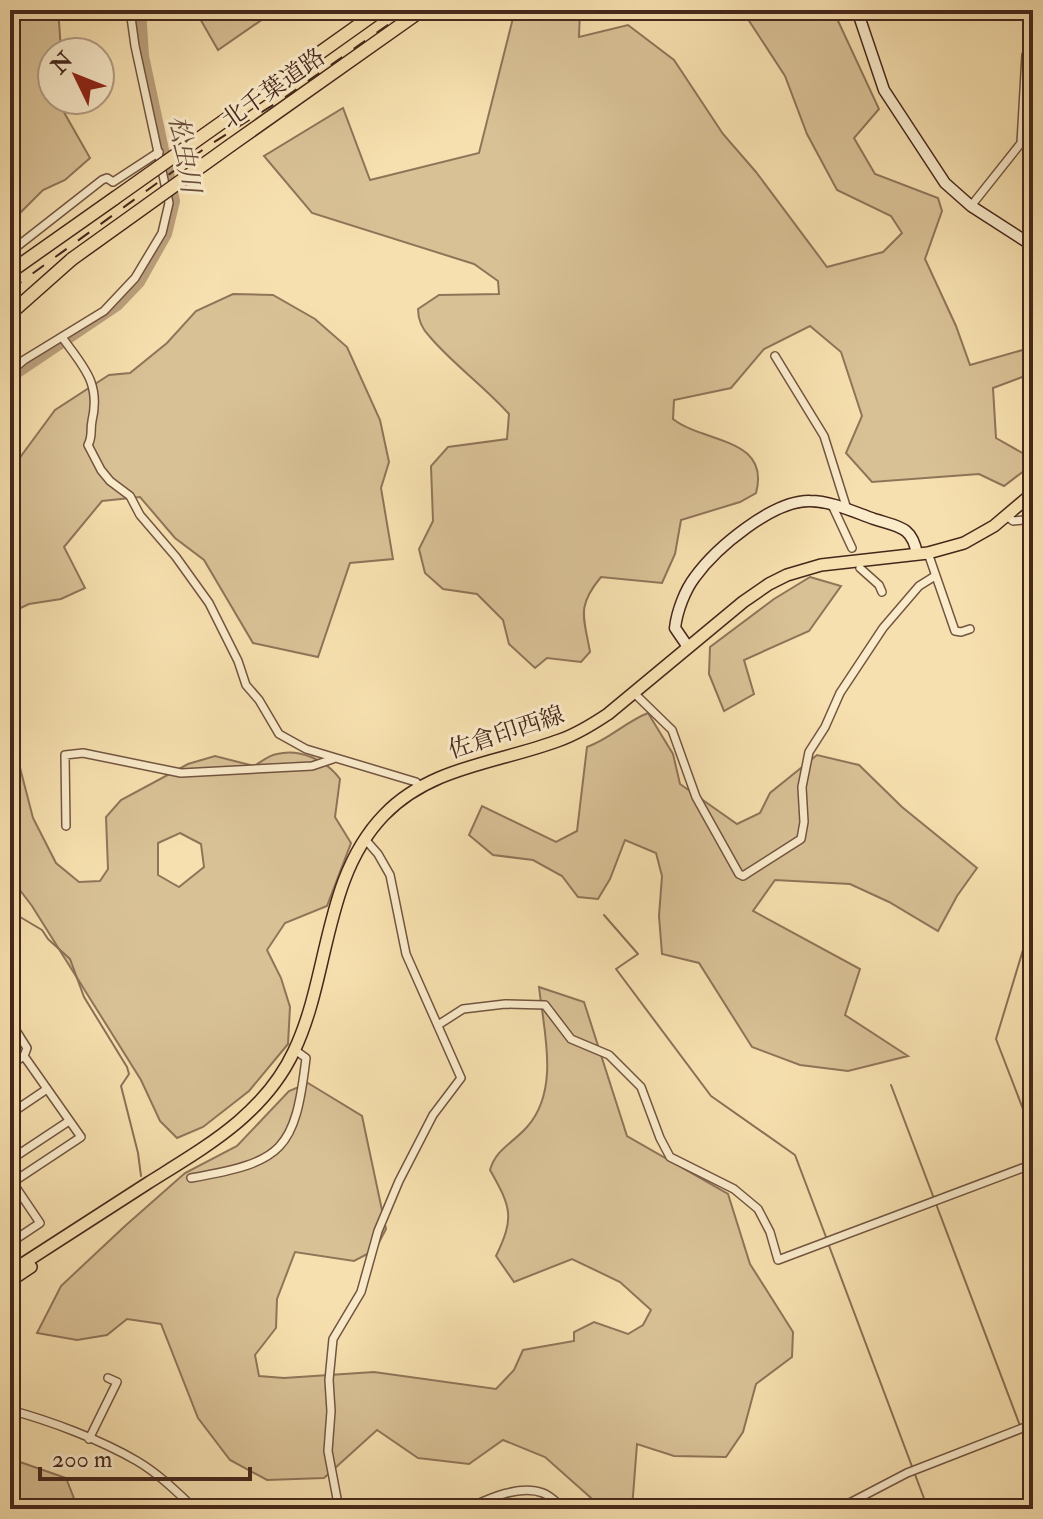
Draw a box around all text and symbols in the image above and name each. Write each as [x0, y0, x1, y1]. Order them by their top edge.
north arrow [36, 36, 116, 116]
street label: 北千葉道路 [215, 41, 331, 136]
text: N [44, 46, 79, 81]
water label: 松虫川 [161, 113, 207, 198]
street label: 佐倉印西線 [444, 699, 568, 766]
scale bar [40, 1431, 250, 1481]
text: 200 m [52, 1444, 113, 1475]

